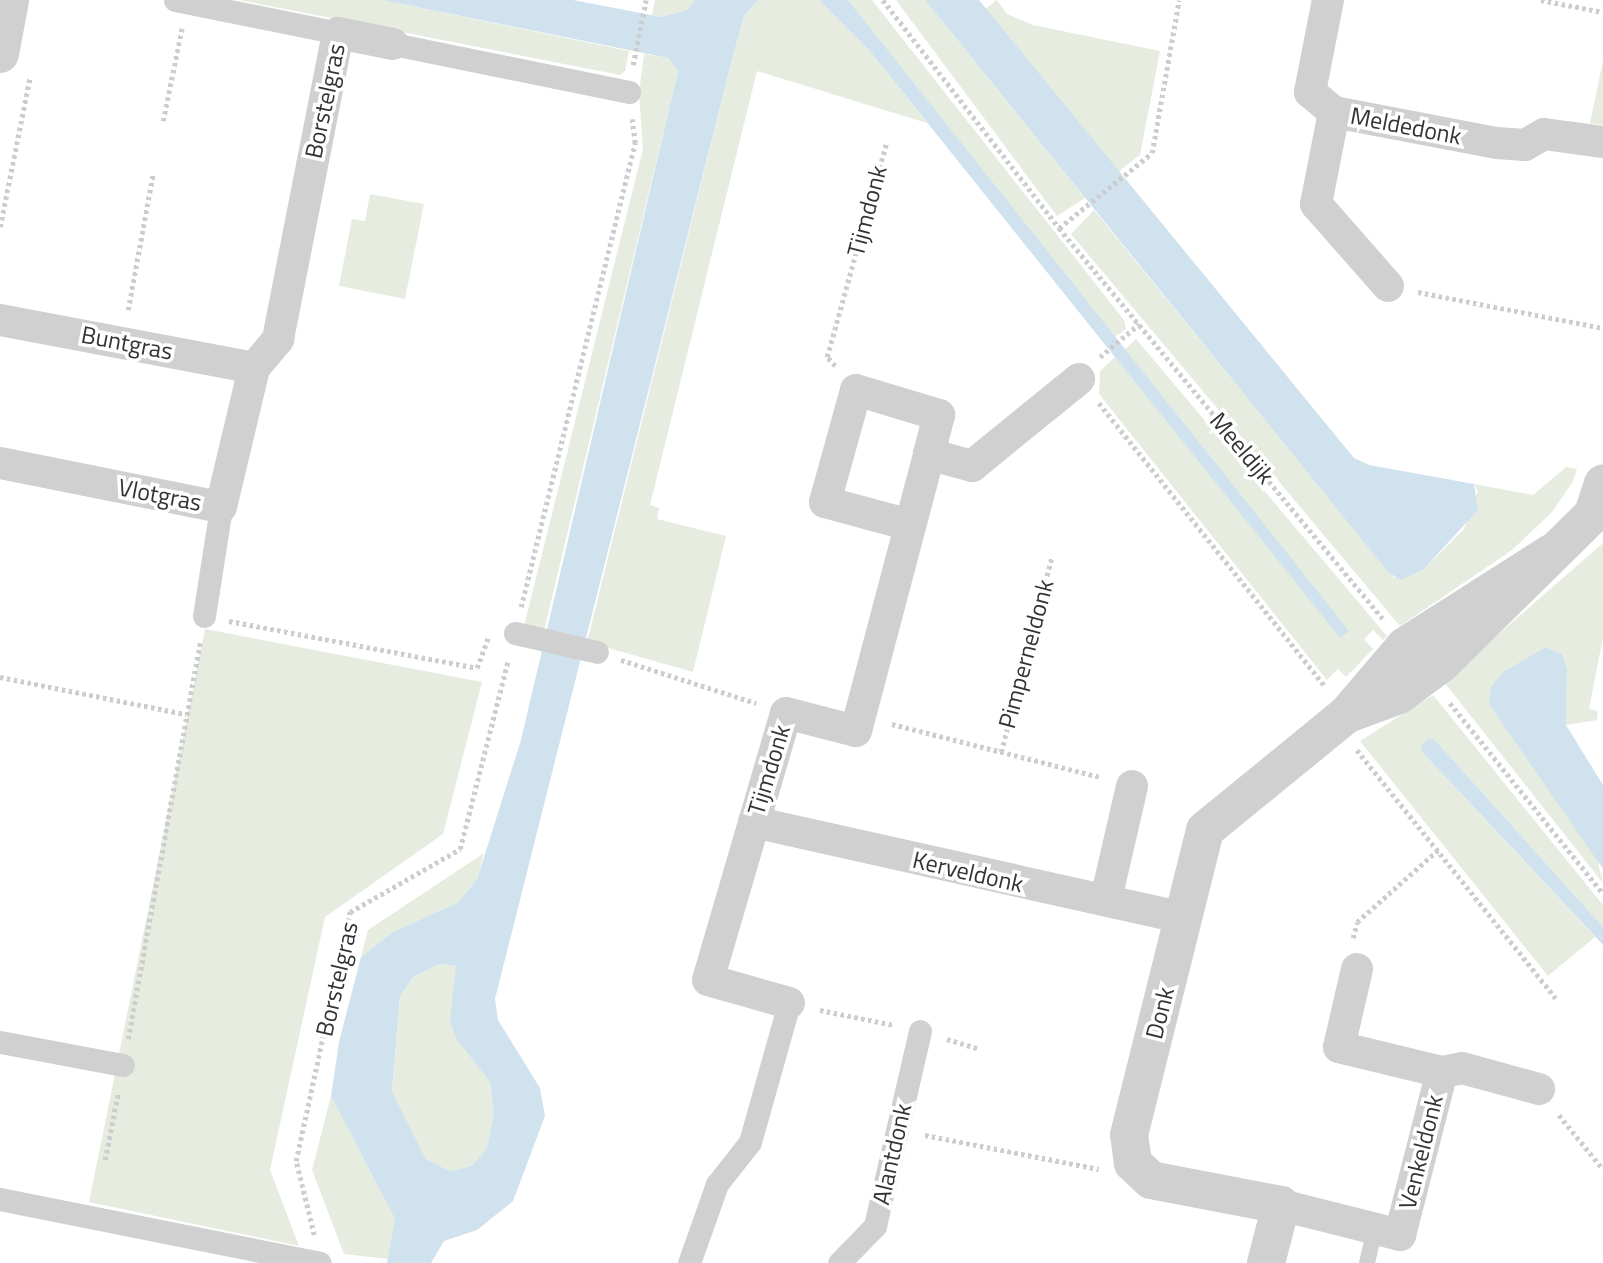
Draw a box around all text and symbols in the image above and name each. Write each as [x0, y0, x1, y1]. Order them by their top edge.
street label: Borstelgras [299, 41, 351, 161]
street label: Meldedonk [1348, 101, 1464, 151]
street label: Tijmdonk [841, 162, 893, 260]
street label: Buntgras [79, 320, 175, 366]
street label: Meeldijk [1204, 406, 1280, 490]
street label: Vlotgras [116, 473, 204, 517]
street label: Pimperneldonk [992, 576, 1060, 732]
street label: Tijmdonk [742, 721, 796, 819]
street label: Kerveldonk [910, 845, 1026, 899]
street label: Borstelgras [310, 919, 364, 1039]
street label: Donk [1140, 984, 1180, 1042]
street label: Venkeldonk [1393, 1092, 1449, 1212]
street label: Alantdonk [866, 1101, 918, 1207]

